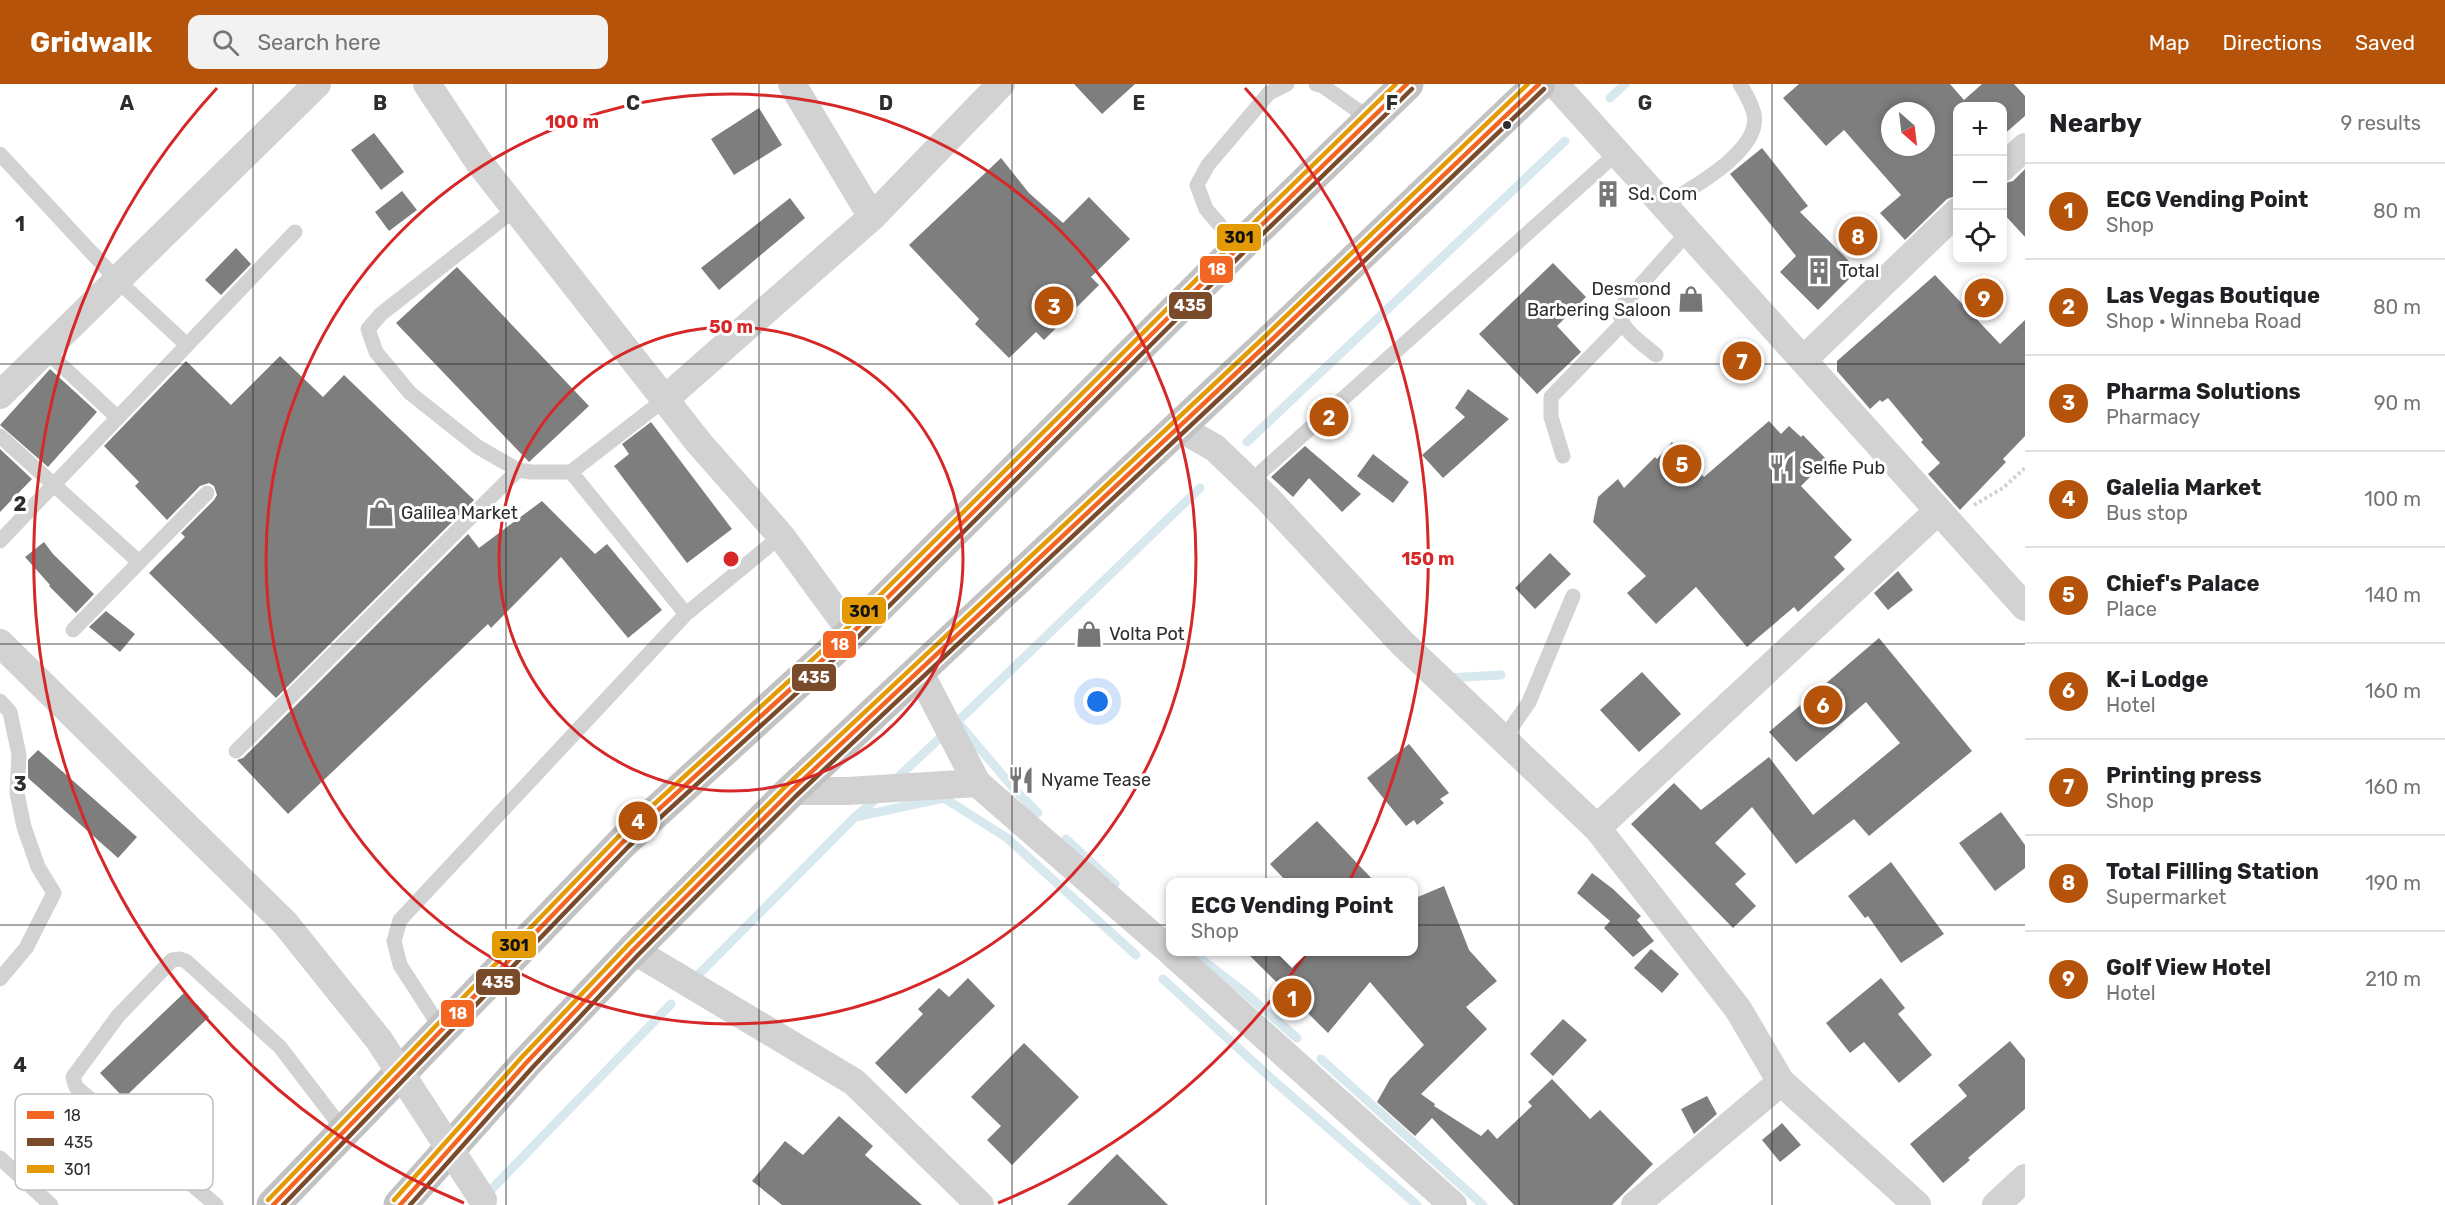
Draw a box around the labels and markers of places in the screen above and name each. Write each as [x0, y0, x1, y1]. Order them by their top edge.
unlabelled marker [1501, 119, 1513, 131]
building icon: Sd. Com [1593, 179, 1623, 209]
place label: Sd. Com [1628, 183, 1697, 205]
pin: 8 [1838, 214, 1878, 258]
building icon: Total [1804, 256, 1834, 286]
place label: Total [1839, 260, 1879, 282]
pin: 9 [1964, 276, 2004, 320]
place label: Desmond Barbering Saloon [1527, 278, 1671, 321]
pin: 3 [1034, 284, 1074, 328]
shop icon: Desmond Barbering Saloon [1676, 284, 1706, 314]
pin: 7 [1722, 338, 1762, 384]
pin: 2 [1310, 394, 1348, 440]
pin: 5 [1662, 442, 1702, 487]
restaurant icon: Selfie Pub [1767, 453, 1797, 483]
place label: Selfie Pub [1802, 457, 1885, 479]
shop icon: Galilea Market [366, 498, 396, 528]
place label: Galilea Market [401, 502, 518, 524]
centre of rings [721, 549, 741, 569]
shop icon: Volta Pot [1074, 619, 1104, 649]
place label: Volta Pot [1109, 623, 1185, 645]
pin: 6 [1804, 682, 1842, 728]
restaurant icon: Nyame Tease [1006, 765, 1036, 795]
place label: Nyame Tease [1041, 769, 1151, 791]
pin: 4 [618, 798, 658, 844]
pin: 1 [1272, 976, 1312, 1020]

